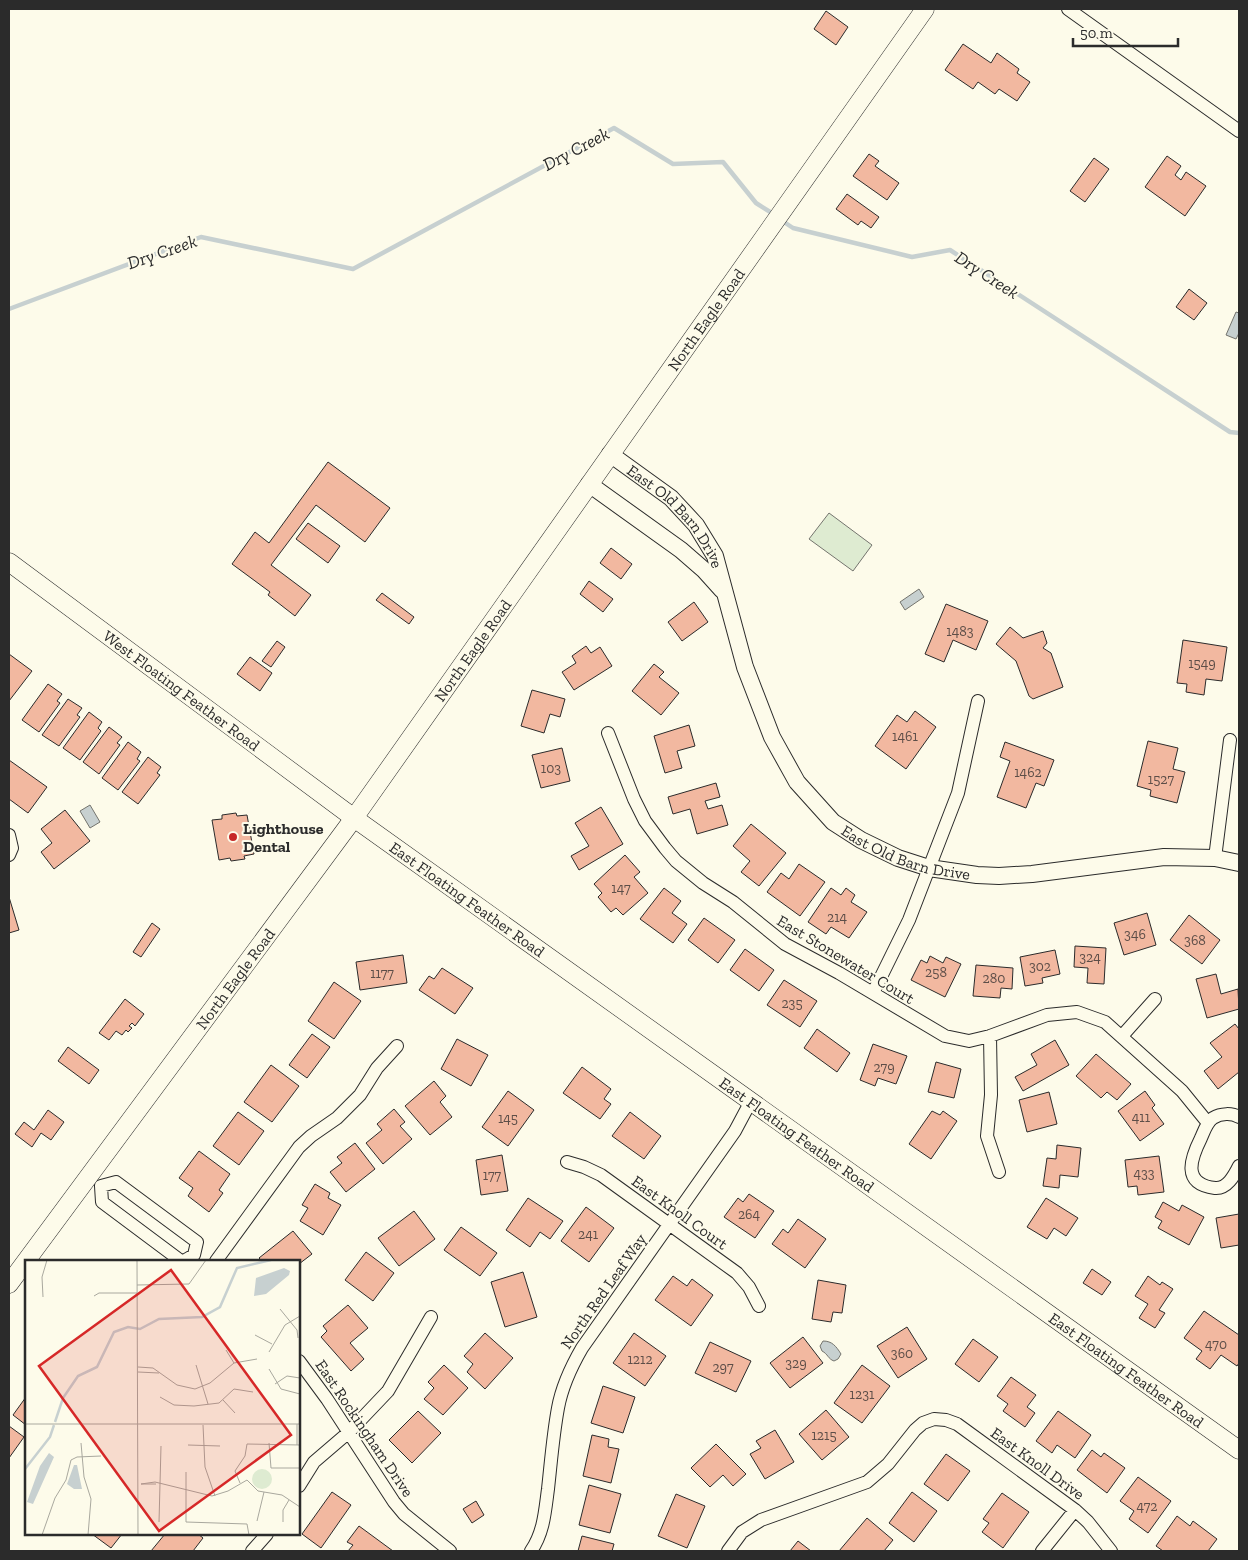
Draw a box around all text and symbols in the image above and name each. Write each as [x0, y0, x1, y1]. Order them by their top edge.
scale bar [1073, 15, 1178, 47]
text: 50 m [1080, 24, 1113, 42]
water label: Dry Creek [539, 122, 613, 176]
water label: Dry Creek [124, 230, 200, 274]
water label: Dry Creek [951, 246, 1023, 304]
street label: North Eagle Road [664, 265, 749, 375]
street label: East Old Barn Drive [623, 461, 727, 570]
street label: North Eagle Road [430, 596, 515, 705]
house number: 1483 [946, 623, 974, 640]
street label: West Floating Feather Road [99, 626, 264, 755]
house number: 1549 [1188, 655, 1216, 672]
house number: 1461 [892, 728, 918, 745]
house number: 103 [541, 760, 561, 777]
house number: 1462 [1014, 764, 1042, 781]
house number: 1527 [1148, 771, 1175, 788]
place label: Lighthouse Dental [243, 819, 324, 856]
street label: East Old Barn Drive [838, 821, 971, 884]
marker: Lighthouse Dental [227, 831, 239, 843]
street label: East Floating Feather Road [386, 838, 548, 961]
house number: 147 [611, 880, 631, 897]
house number: 214 [827, 909, 848, 926]
street label: East Stonewater Court [774, 911, 918, 1008]
street label: North Eagle Road [192, 925, 279, 1033]
house number: 346 [1124, 926, 1146, 943]
house number: 368 [1184, 932, 1206, 949]
house number: 324 [1079, 949, 1101, 966]
house number: 302 [1029, 958, 1051, 975]
house number: 258 [925, 964, 947, 981]
house number: 1177 [370, 965, 394, 982]
house number: 280 [983, 970, 1005, 987]
house number: 235 [781, 995, 803, 1012]
house number: 279 [873, 1059, 895, 1076]
street label: East Floating Feather Road [716, 1073, 878, 1197]
house number: 411 [1132, 1109, 1151, 1126]
house number: 145 [498, 1110, 518, 1127]
house number: 433 [1133, 1165, 1155, 1182]
house number: 177 [483, 1167, 502, 1184]
street label: East Knoll Court [628, 1171, 731, 1254]
house number: 264 [738, 1206, 761, 1223]
house number: 241 [578, 1226, 599, 1243]
street label: North Red Leaf Way [557, 1229, 651, 1353]
inset map [25, 1260, 300, 1535]
street label: East Floating Feather Road [1045, 1308, 1208, 1432]
house number: 470 [1205, 1336, 1227, 1353]
house number: 360 [891, 1345, 913, 1362]
house number: 1212 [627, 1351, 653, 1368]
house number: 329 [785, 1355, 807, 1372]
street label: East Rockingham Drive [312, 1356, 418, 1501]
house number: 297 [712, 1359, 734, 1376]
house number: 1231 [850, 1386, 875, 1403]
street label: East Knoll Drive [987, 1423, 1088, 1504]
house number: 1215 [811, 1427, 837, 1444]
house number: 472 [1136, 1498, 1158, 1515]

